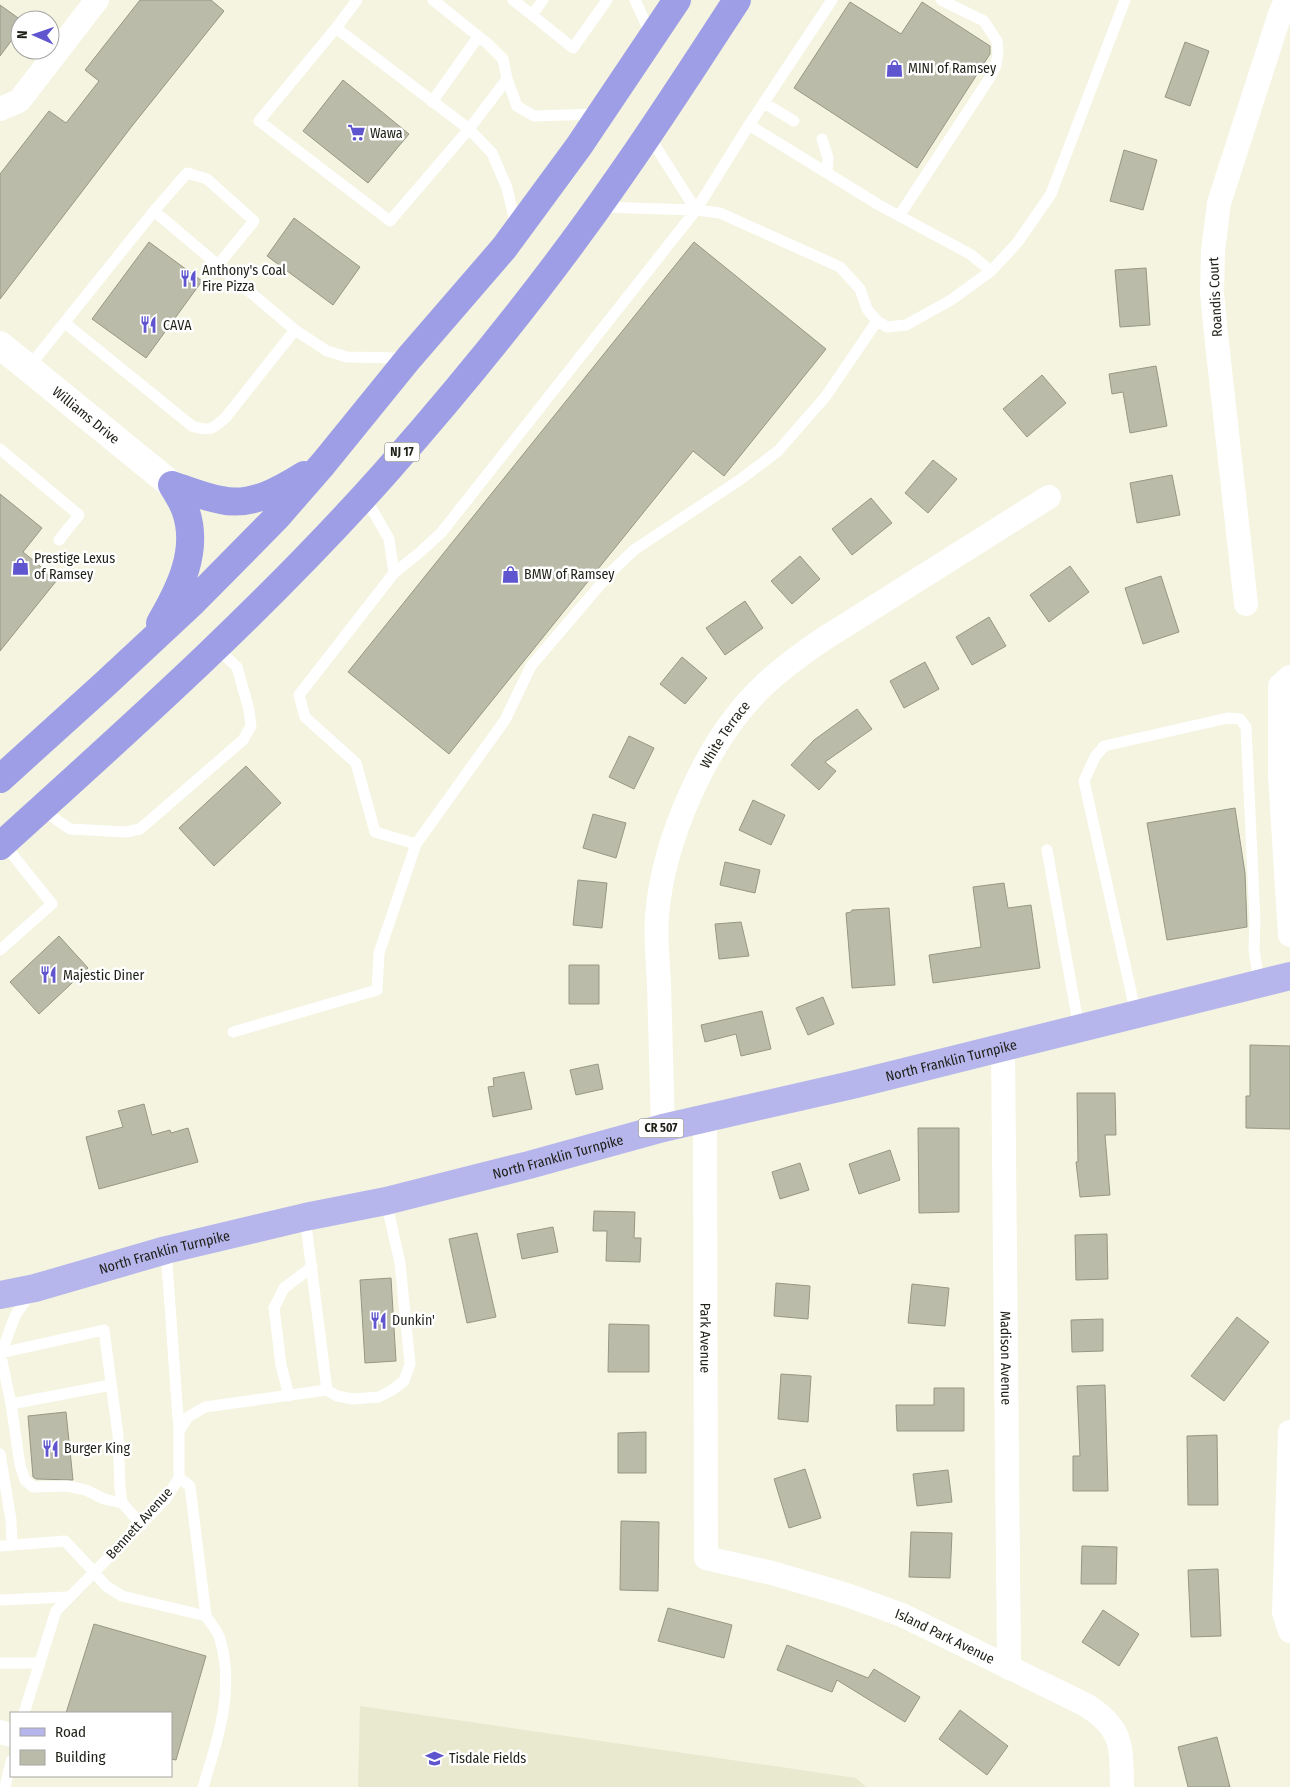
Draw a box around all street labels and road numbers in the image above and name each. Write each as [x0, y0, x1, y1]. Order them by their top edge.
street label: Roandis Court [1205, 256, 1226, 337]
street label: Williams Drive [49, 383, 123, 448]
road number: NJ 17 [384, 442, 420, 462]
street label: White Terrace [697, 698, 754, 771]
street label: North Franklin Turnpike [884, 1036, 1019, 1085]
road number: CR 507 [638, 1118, 684, 1138]
street label: North Franklin Turnpike [491, 1131, 625, 1183]
street label: North Franklin Turnpike [97, 1227, 232, 1278]
street label: Park Avenue [696, 1303, 714, 1373]
street label: Madison Avenue [997, 1311, 1014, 1405]
street label: Bennett Avenue [103, 1484, 176, 1563]
street label: Island Park Avenue [893, 1605, 997, 1668]

